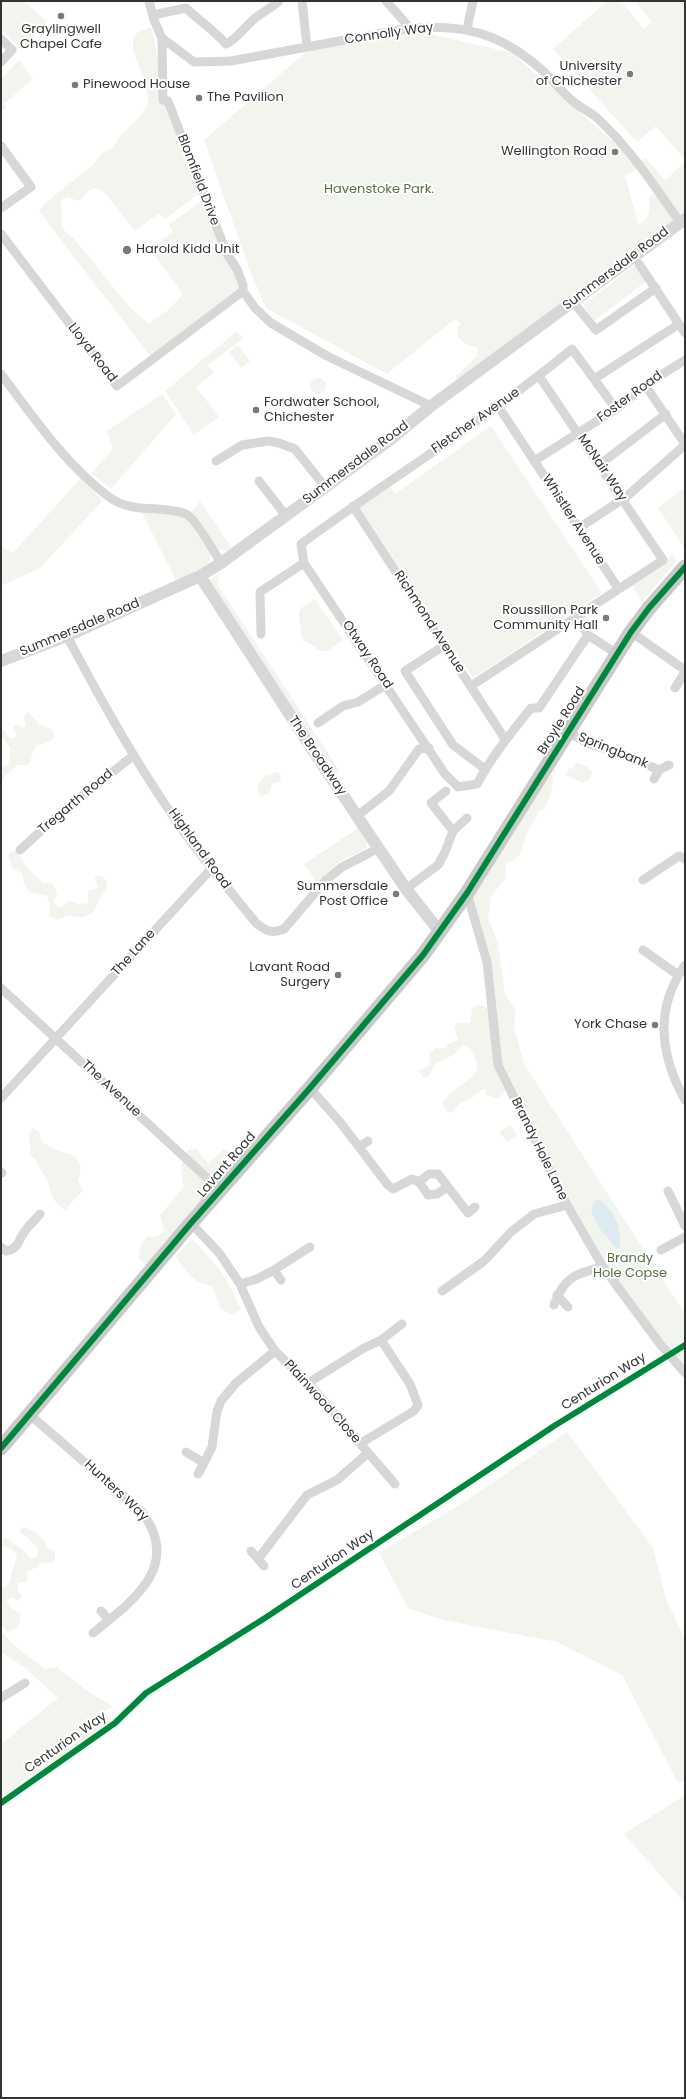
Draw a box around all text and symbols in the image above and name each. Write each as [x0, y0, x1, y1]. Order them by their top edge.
marker: Graylingwell Chapel Cafe [56, 11, 66, 21]
street label: Connolly Way [344, 20, 434, 48]
place label: Graylingwell Chapel Cafe [20, 22, 102, 53]
place label: University of Chichester [536, 59, 622, 90]
marker: University of Chichester [625, 69, 635, 79]
place label: Pinewood House [83, 77, 190, 93]
marker: Pinewood House [70, 80, 80, 90]
place label: The Pavilion [207, 90, 284, 106]
marker: The Pavilion [194, 93, 204, 103]
street label: Blomfield Drive [173, 132, 223, 228]
place label: Wellington Road [501, 144, 607, 160]
marker: Wellington Road [610, 147, 620, 157]
park label: Havenstoke Park. [324, 182, 434, 198]
street label: Summersdale Road [560, 224, 672, 314]
place label: Harold Kidd Unit [136, 242, 239, 258]
marker: Harold Kidd Unit [121, 244, 133, 256]
street label: Lloyd Road [64, 320, 120, 386]
street label: Foster Road [594, 368, 666, 426]
street label: Fletcher Avenue [429, 385, 523, 457]
place label: Fordwater School, Chichester [264, 395, 379, 426]
marker: Fordwater School, Chichester [251, 405, 261, 415]
street label: Summersdale Road [300, 418, 412, 508]
street label: McNair Way [574, 432, 630, 504]
street label: Whistler Avenue [538, 472, 608, 568]
street label: Richmond Avenue [390, 568, 468, 676]
street label: Summersdale Road [18, 596, 142, 660]
place label: Roussillon Park Community Hall [493, 603, 598, 634]
marker: Roussillon Park Community Hall [601, 613, 611, 623]
street label: Otway Road [338, 618, 396, 692]
street label: Broyle Road [535, 684, 589, 758]
street label: The Broadway [285, 713, 349, 799]
street label: Springbank [576, 730, 650, 772]
street label: Tregarth Road [35, 766, 117, 838]
street label: Highland Road [165, 806, 233, 892]
place label: Summersdale Post Office [297, 879, 388, 910]
marker: Summersdale Post Office [391, 889, 401, 899]
street label: The Lane [109, 926, 159, 980]
place label: Lavant Road Surgery [249, 960, 330, 991]
marker: Lavant Road Surgery [333, 970, 343, 980]
place label: York Chase [574, 1017, 647, 1033]
marker: York Chase [650, 1020, 660, 1030]
street label: The Avenue [78, 1057, 144, 1121]
street label: Brandy Hole Lane [507, 1095, 571, 1203]
street label: Lavant Road [195, 1129, 259, 1201]
park label: Brandy Hole Copse [593, 1251, 667, 1282]
street label: Centurion Way [559, 1350, 649, 1414]
street label: Plainwood Close [280, 1357, 364, 1447]
street label: Hunters Way [81, 1457, 151, 1525]
street label: Centurion Way [289, 1527, 377, 1593]
street label: Centurion Way [22, 1709, 110, 1777]

